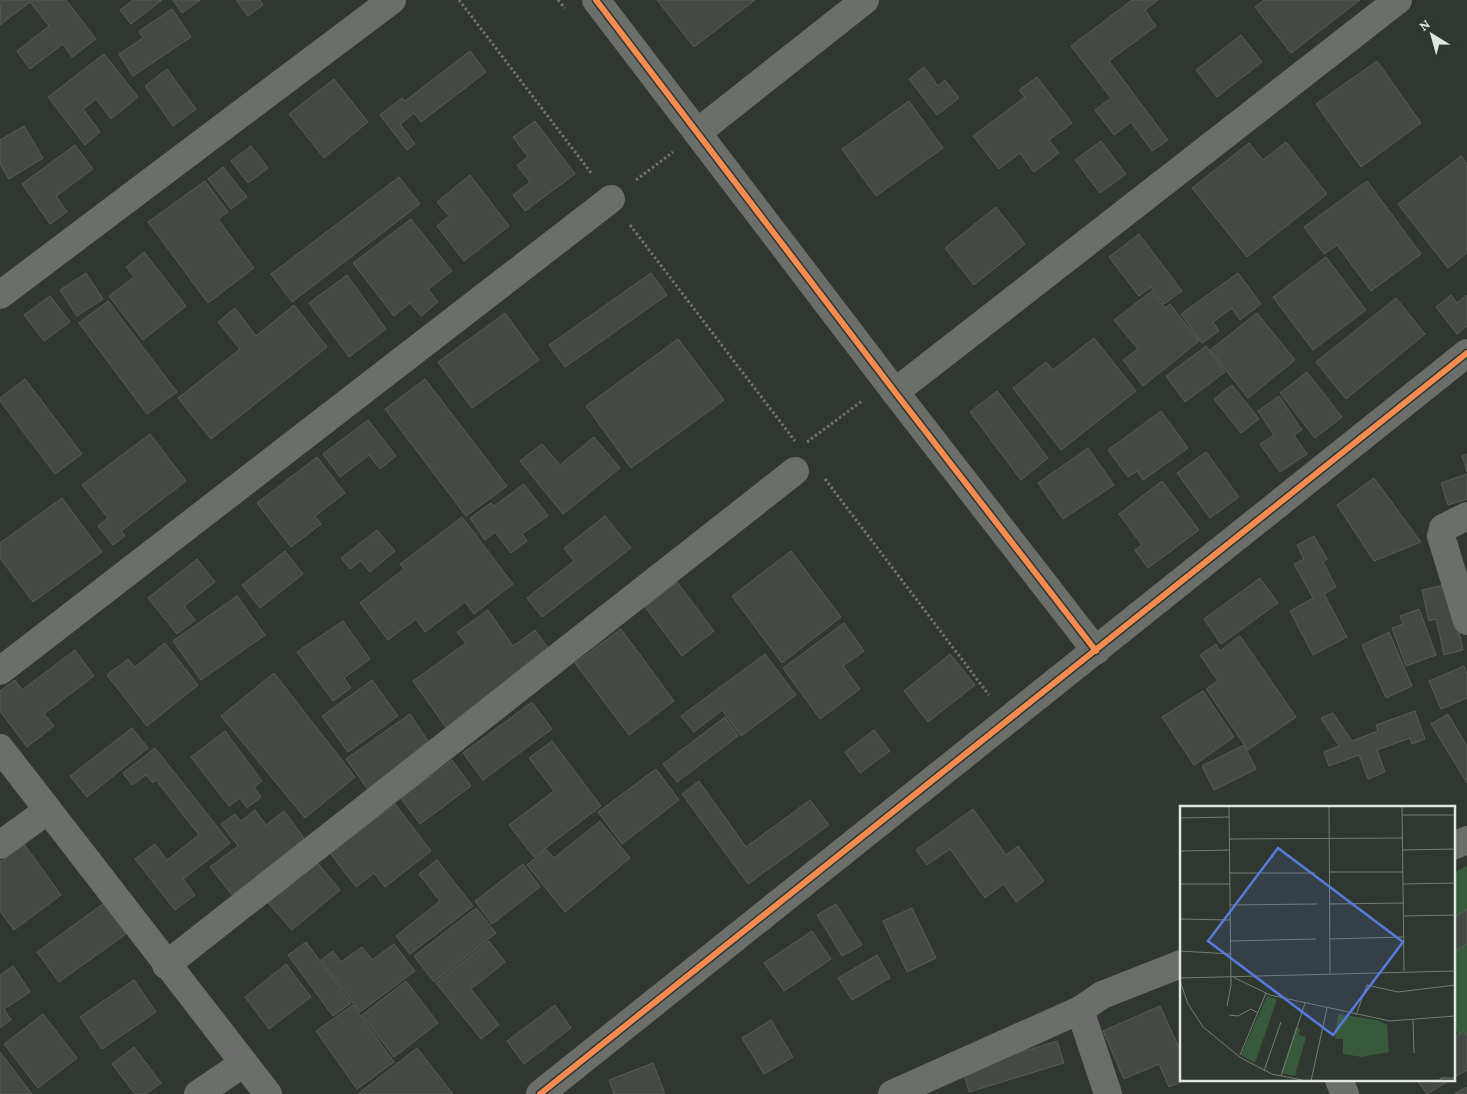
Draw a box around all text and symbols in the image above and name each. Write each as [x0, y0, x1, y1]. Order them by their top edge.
north arrow [1407, 10, 1457, 60]
text: N [1416, 15, 1433, 34]
inset map [1180, 806, 1454, 1082]

